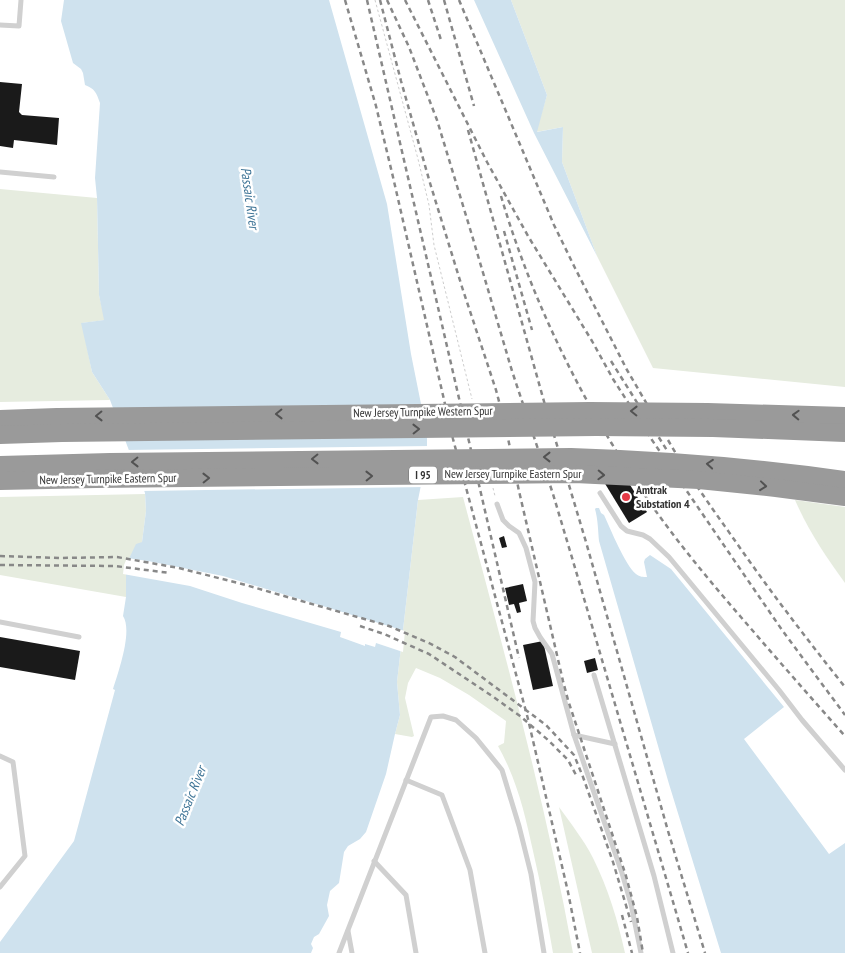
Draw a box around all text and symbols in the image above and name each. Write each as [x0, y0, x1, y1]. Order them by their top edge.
water label: Passaic River [237, 166, 264, 232]
street label: New Jersey Turnpike Western Spur [353, 403, 494, 420]
one-way arrow [630, 406, 638, 416]
one-way arrow [275, 409, 282, 419]
one-way arrow [792, 409, 800, 420]
one-way arrow [95, 411, 102, 421]
one-way arrow [412, 424, 420, 434]
one-way arrow [543, 452, 551, 462]
one-way arrow [311, 454, 318, 464]
one-way arrow [131, 457, 138, 467]
one-way arrow [705, 459, 713, 470]
road number: I 95 [409, 466, 437, 484]
street label: New Jersey Turnpike Eastern Spur [444, 466, 582, 481]
one-way arrow [597, 469, 605, 480]
street label: New Jersey Turnpike Eastern Spur [39, 470, 177, 487]
one-way arrow [365, 470, 373, 481]
one-way arrow [202, 472, 210, 483]
one-way arrow [759, 480, 767, 491]
place label: Amtrak Substation 4 [635, 482, 690, 511]
marker: Amtrak Substation 4 [620, 491, 632, 503]
water label: Passaic River [170, 762, 211, 828]

